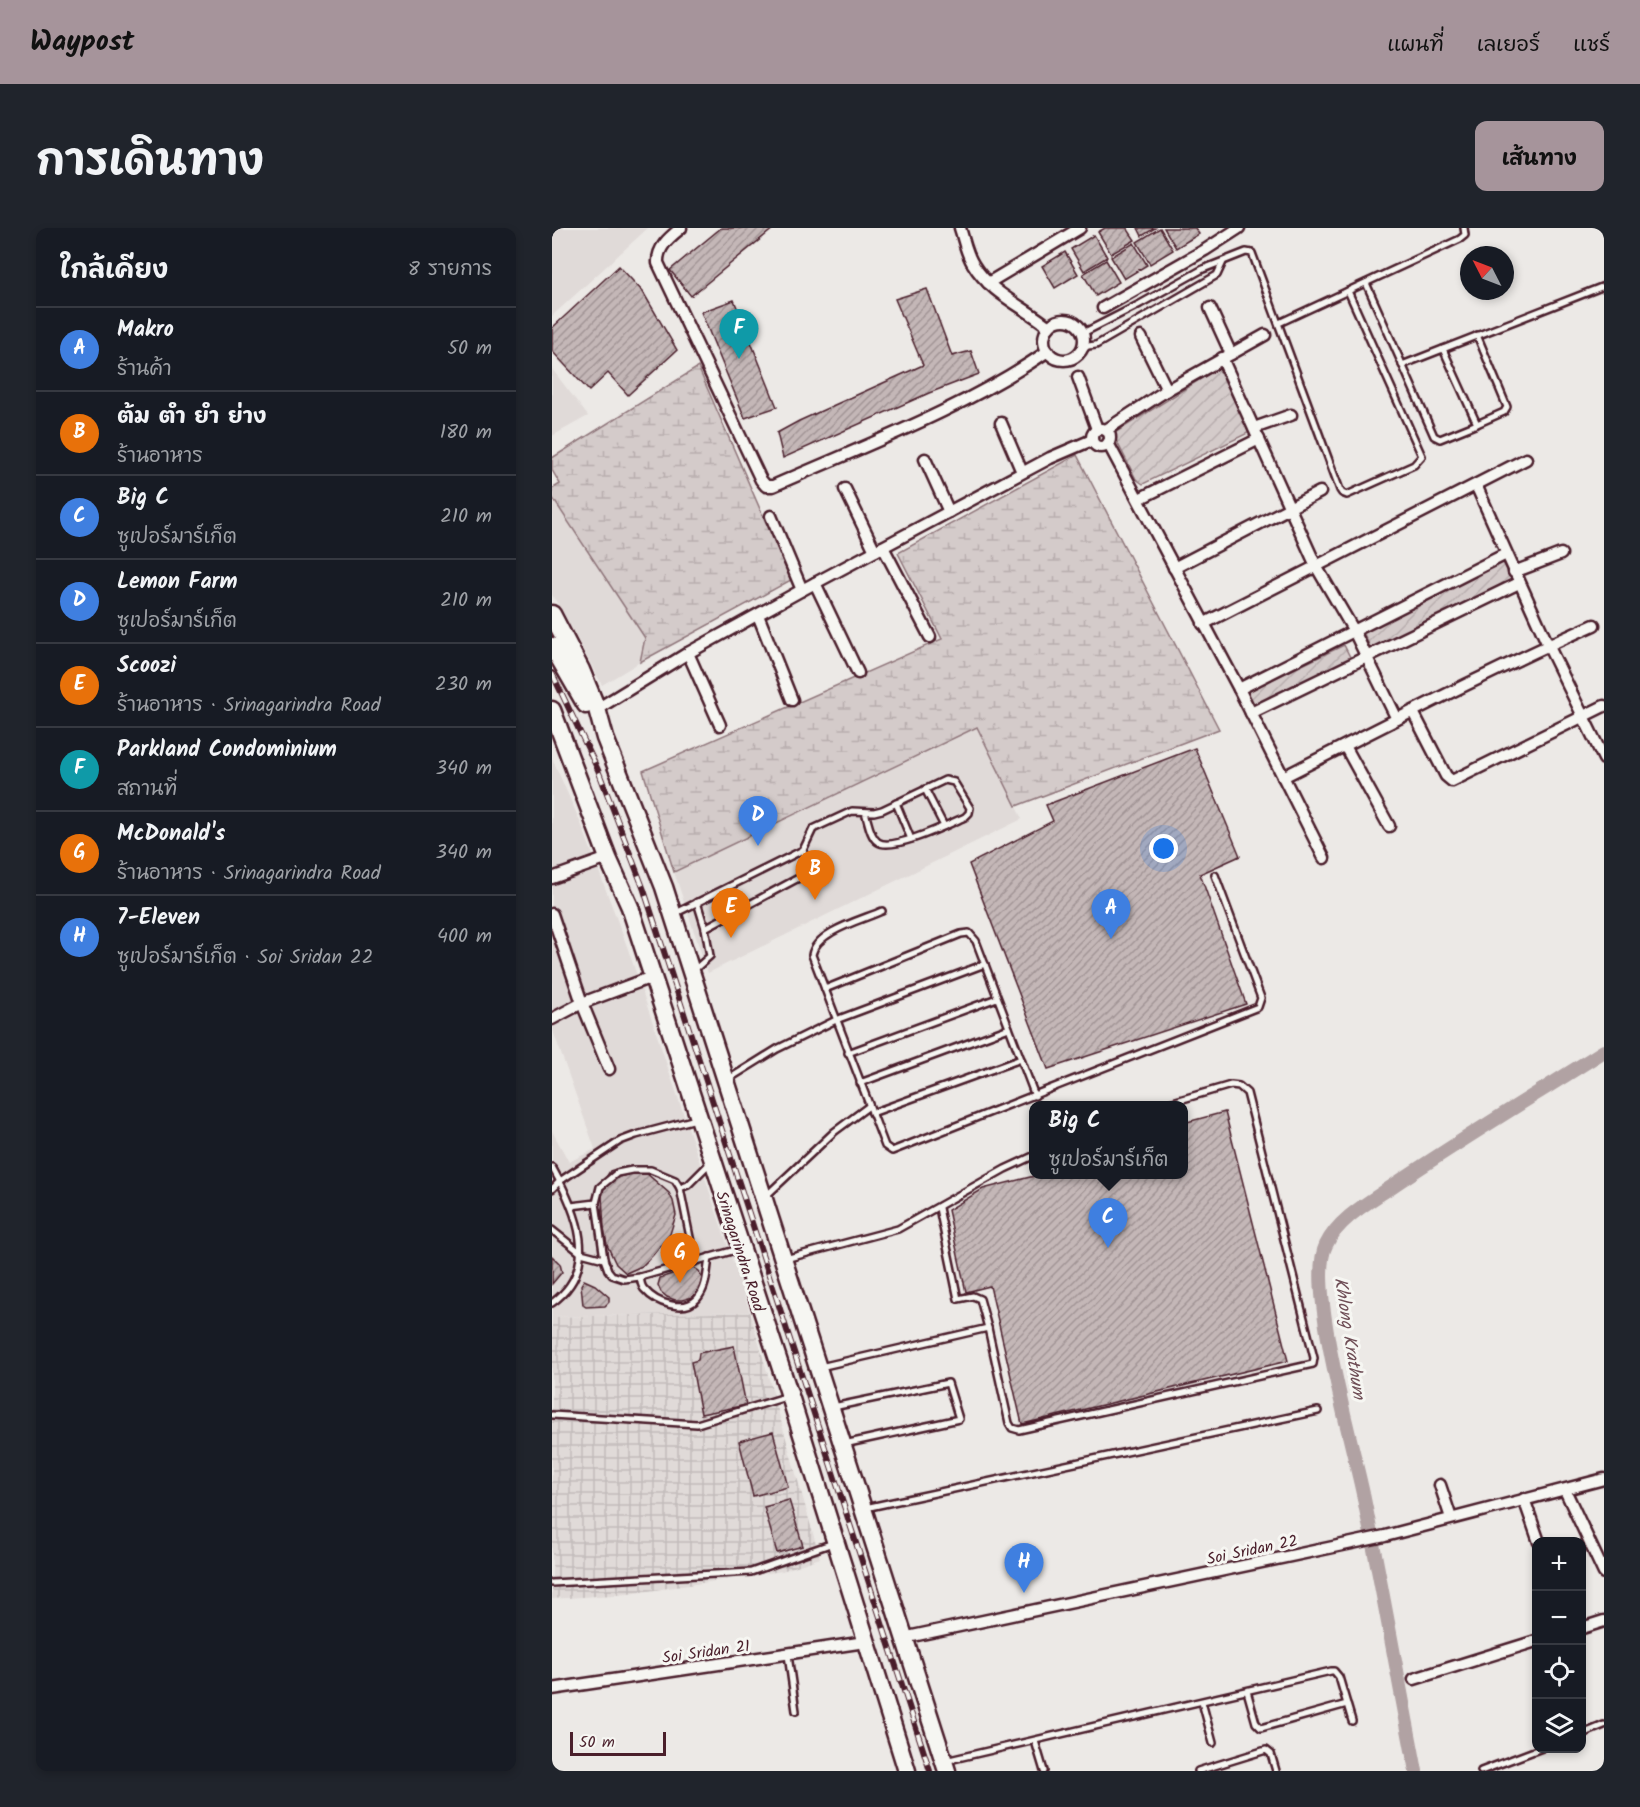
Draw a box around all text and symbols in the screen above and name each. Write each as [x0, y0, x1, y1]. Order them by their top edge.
text: Waypost [30, 20, 134, 65]
text: แผนที่ [1387, 29, 1444, 62]
text: เลเยอร์ [1477, 29, 1540, 62]
text: แชร์ [1573, 29, 1610, 62]
button: เส้นทาง [1475, 121, 1604, 191]
text: การเดินทาง [36, 129, 264, 196]
north arrow [1460, 246, 1514, 300]
text: ใกล้เคียง [60, 250, 168, 292]
text: 8 รายการ [408, 254, 492, 286]
pin: F [720, 310, 759, 359]
text: Makro [117, 313, 174, 348]
text: A [73, 333, 86, 365]
text: 50 m [447, 333, 492, 365]
text: ร้านค้า [117, 354, 172, 386]
text: ต้ม ตำ ยำ ย่าง [117, 400, 267, 435]
text: B [73, 417, 86, 449]
text: 180 m [440, 417, 492, 449]
text: ร้านอาหาร [117, 441, 203, 473]
text: Big C [117, 481, 169, 516]
text: C [73, 501, 86, 533]
text: 210 m [440, 501, 492, 533]
text: ซูเปอร์มาร์เก็ต [117, 522, 237, 554]
text: Lemon Farm [117, 565, 238, 600]
text: D [73, 585, 86, 617]
text: 210 m [440, 585, 492, 617]
text: ซูเปอร์มาร์เก็ต [117, 606, 237, 638]
text: Scoozi [117, 649, 176, 684]
text: E [74, 669, 85, 701]
text: 230 m [435, 669, 492, 701]
text: ร้านอาหาร · Srinagarindra Road [117, 690, 381, 722]
text: Parkland Condominium [117, 733, 337, 768]
text: F [74, 753, 85, 785]
text: 340 m [436, 753, 492, 785]
text: สถานที่ [117, 774, 177, 806]
pin: D [738, 796, 778, 846]
text: McDonald's [117, 817, 225, 852]
your location [1149, 834, 1178, 863]
text: G [74, 837, 85, 869]
text: 340 m [436, 837, 492, 869]
pin: B [796, 850, 834, 900]
text: ร้านอาหาร · Srinagarindra Road [117, 858, 381, 890]
pin: E [712, 888, 750, 938]
pin: A [1092, 890, 1130, 939]
text: 7-Eleven [117, 901, 200, 936]
text: H [73, 921, 86, 953]
text: 400 m [437, 921, 492, 953]
text: ซูเปอร์มาร์เก็ต · Soi Sridan 22 [117, 942, 373, 974]
popup [1029, 1101, 1188, 1179]
text: Big C [1049, 1104, 1101, 1139]
text: ซูเปอร์มาร์เก็ต [1049, 1145, 1168, 1177]
street label: Srinagarindra Road [708, 1188, 771, 1316]
pin: C [1088, 1198, 1128, 1248]
pin: G [660, 1234, 700, 1283]
water label: Khlong Krathum [1325, 1275, 1373, 1403]
street label: Soi Sridan 22 [1204, 1529, 1300, 1572]
map controls [1532, 1537, 1586, 1753]
button: + [1532, 1537, 1586, 1591]
pin: H [1004, 1544, 1044, 1593]
button: − [1532, 1591, 1586, 1645]
street label: Soi Sridan 21 [661, 1634, 752, 1671]
button: locate [1532, 1645, 1586, 1699]
button: layers [1532, 1699, 1586, 1753]
scale bar [570, 1729, 666, 1756]
text: 50 m [579, 1730, 615, 1755]

